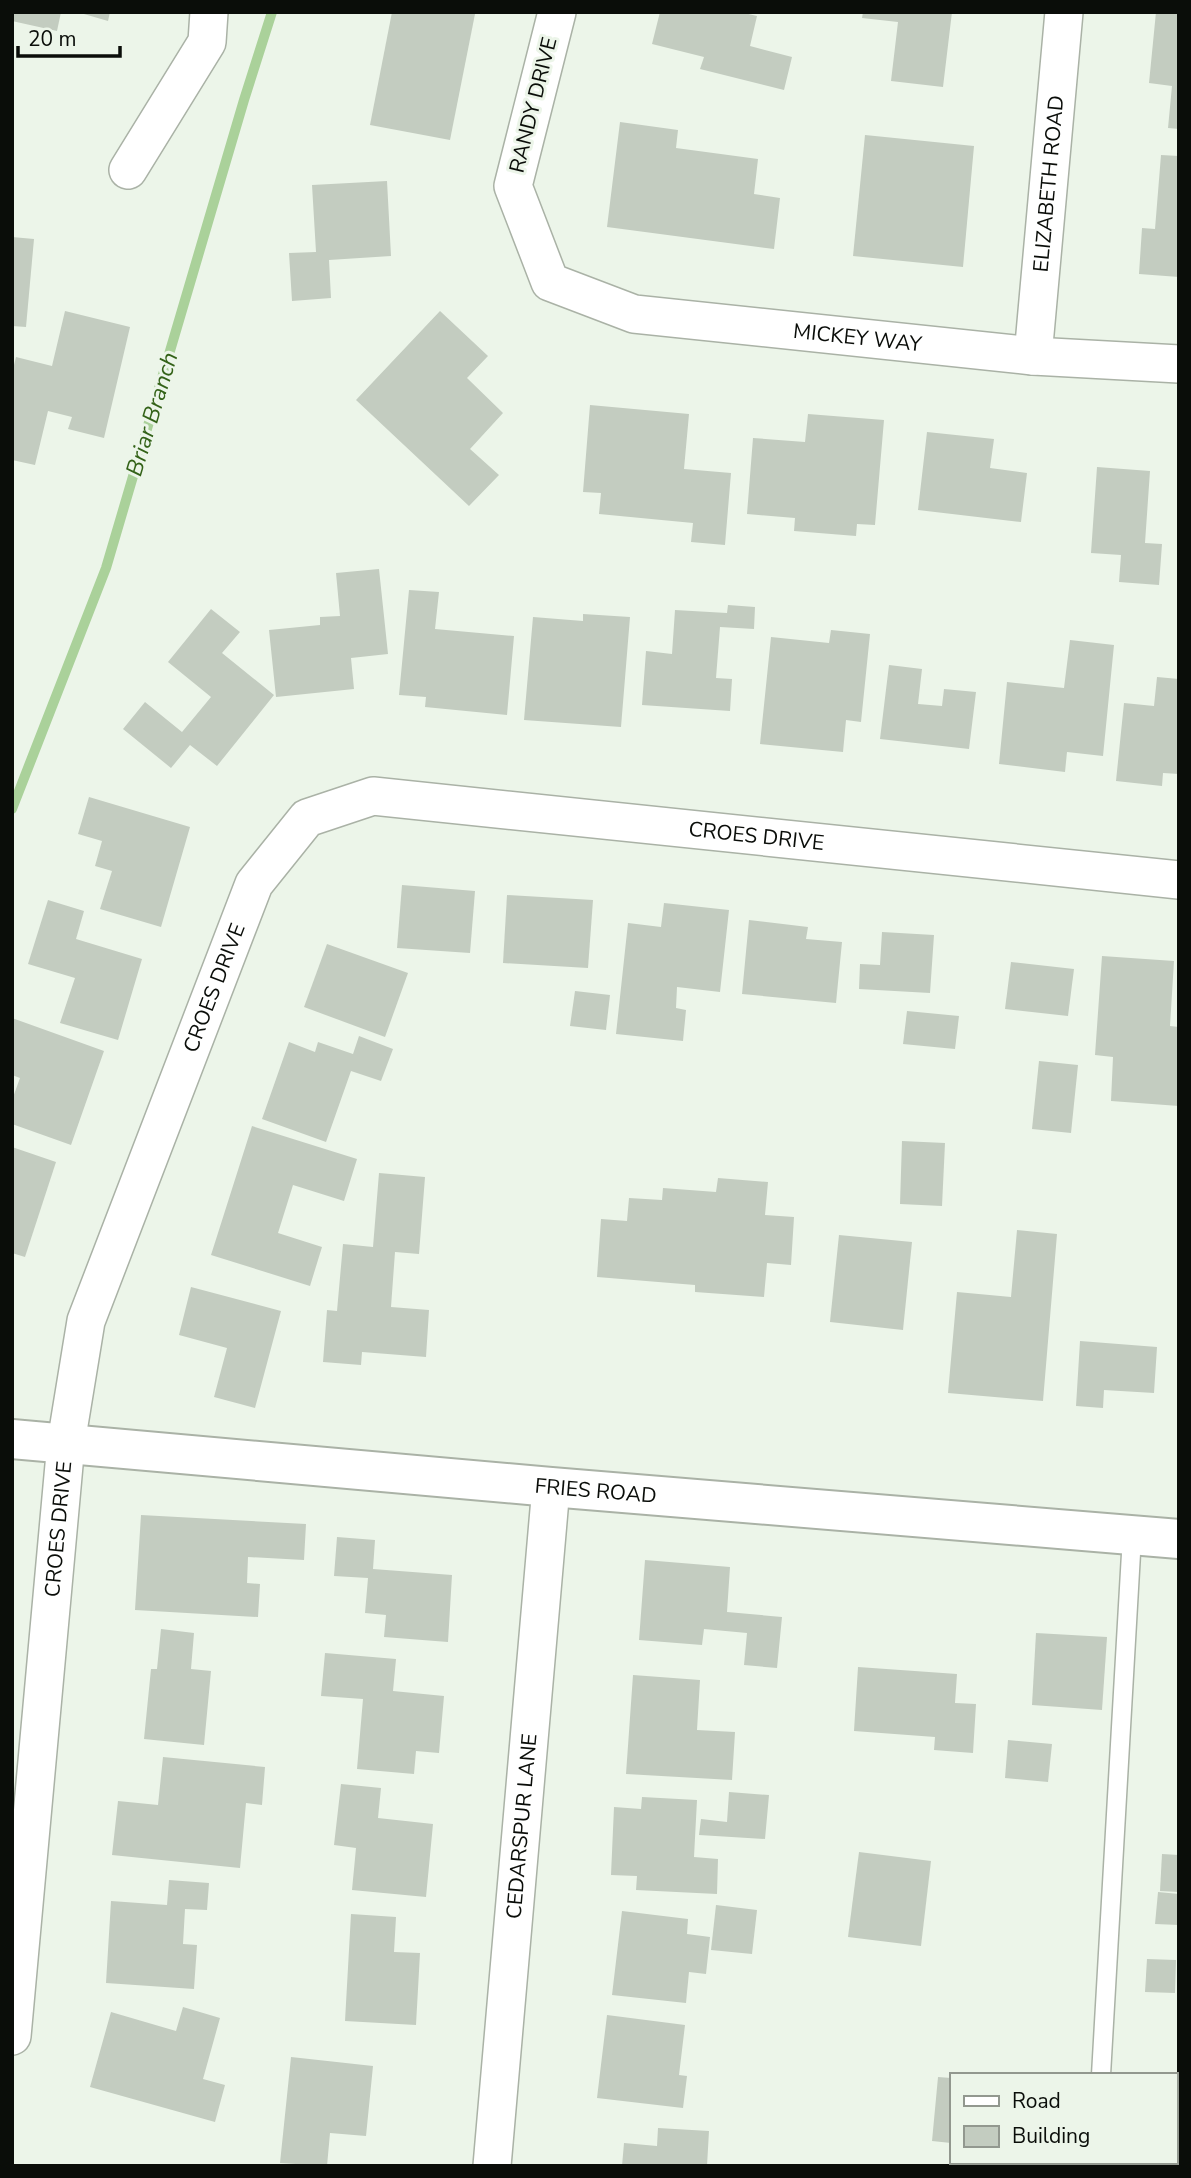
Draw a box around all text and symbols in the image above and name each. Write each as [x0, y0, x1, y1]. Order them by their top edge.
scale bar [18, 14, 119, 58]
text: 20 m [28, 25, 77, 53]
street label: RANDY DRIVE [503, 34, 563, 176]
street label: ELIZABETH ROAD [1027, 94, 1070, 273]
street label: MICKEY WAY [792, 317, 924, 358]
water label: Briar Branch [118, 348, 186, 480]
street label: CROES DRIVE [687, 815, 826, 857]
street label: CROES DRIVE [177, 919, 252, 1057]
street label: CROES DRIVE [38, 1460, 78, 1598]
street label: FRIES ROAD [534, 1472, 658, 1510]
street label: CEDARSPUR LANE [500, 1732, 544, 1920]
legend [950, 2073, 1177, 2164]
text: Road [1012, 2087, 1061, 2115]
text: Building [1012, 2122, 1090, 2150]

